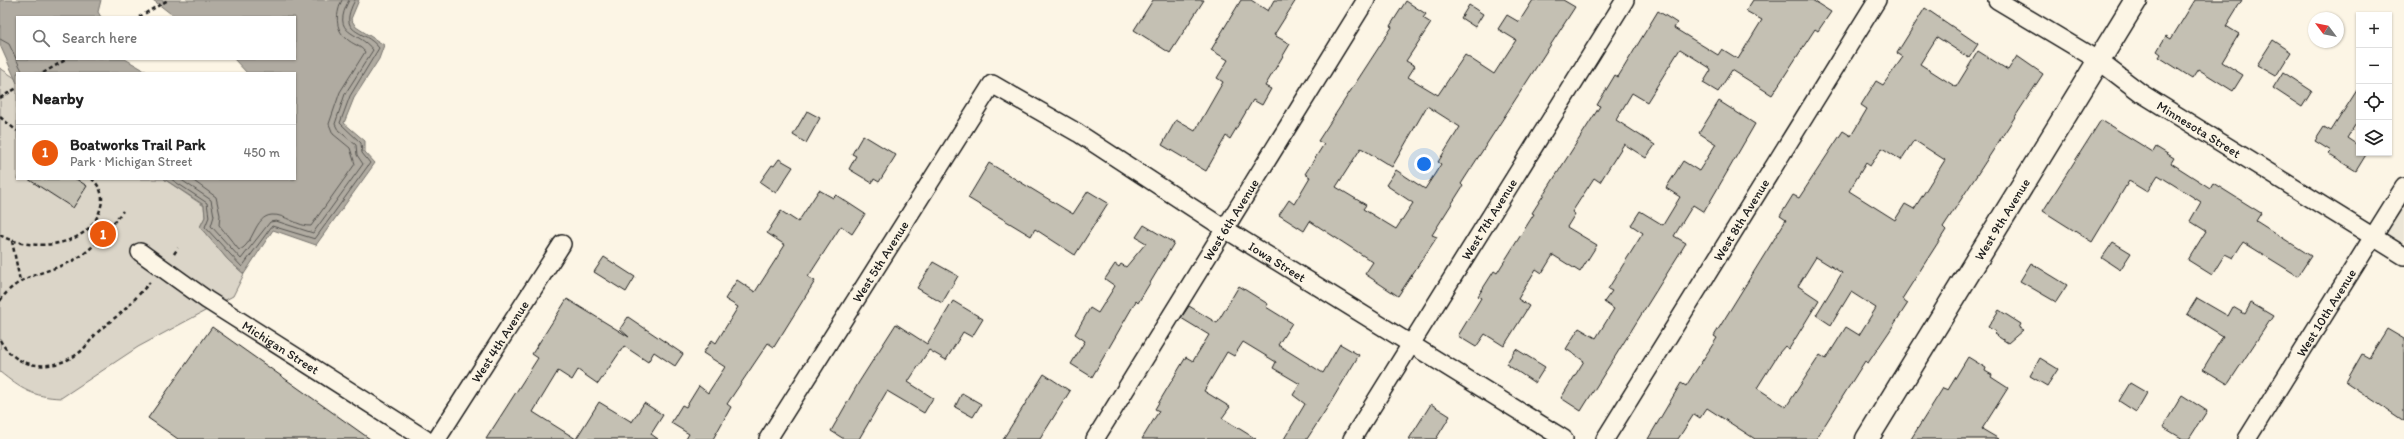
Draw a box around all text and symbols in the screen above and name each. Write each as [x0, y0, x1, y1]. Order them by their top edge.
north arrow [2308, 12, 2344, 48]
map controls [2356, 12, 2392, 156]
button: + [2356, 12, 2392, 48]
search box [16, 16, 296, 60]
icon: search [30, 27, 52, 49]
text: Search here [62, 29, 137, 47]
button: − [2356, 48, 2392, 84]
button: locate [2356, 84, 2392, 120]
text: Nearby [32, 88, 84, 108]
street label: Minnesota Street [2154, 97, 2244, 161]
button: layers [2356, 120, 2392, 156]
text: Boatworks Trail Park [70, 136, 205, 154]
text: 1 [42, 145, 48, 160]
text: 450 m [243, 145, 280, 160]
text: Park · Michigan Street [70, 154, 192, 169]
your location [1414, 154, 1434, 174]
street label: West 9th Avenue [1971, 175, 2033, 263]
street label: West 6th Avenue [1200, 176, 1261, 263]
street label: West 7th Avenue [1458, 176, 1520, 263]
street label: West 8th Avenue [1710, 176, 1772, 263]
street label: West 5th Avenue [849, 218, 911, 305]
pin: 1 [90, 219, 116, 249]
street label: Iowa Street [1246, 238, 1309, 285]
street label: West 10th Avenue [2293, 266, 2359, 359]
street label: West 4th Avenue [468, 298, 531, 385]
street label: Michigan Street [240, 317, 322, 377]

